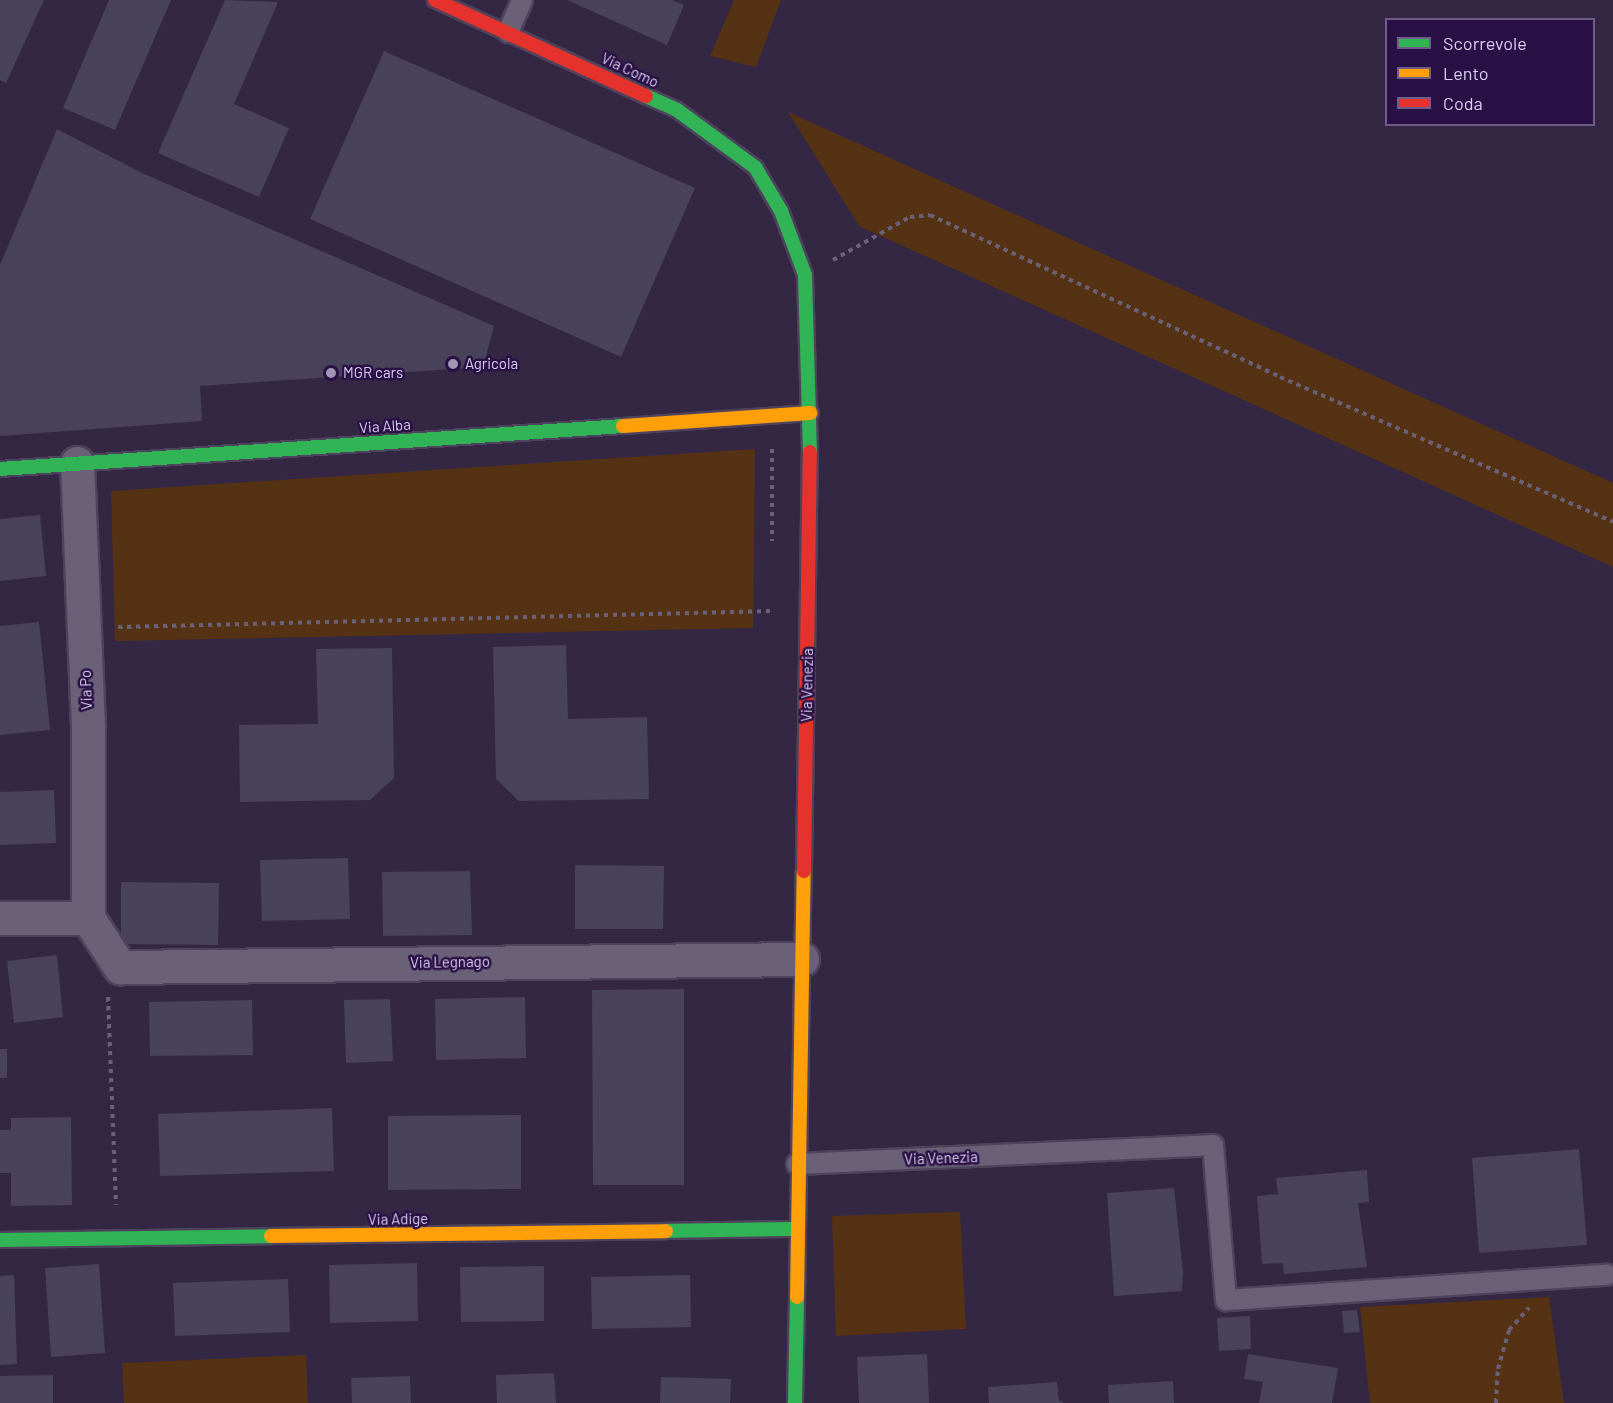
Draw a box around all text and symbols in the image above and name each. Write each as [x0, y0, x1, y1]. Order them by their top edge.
legend [1385, 18, 1595, 126]
text: Scorrevole [1443, 32, 1527, 54]
street label: Via Como [599, 49, 661, 91]
text: Lento [1443, 62, 1489, 84]
text: Coda [1443, 92, 1483, 114]
place label: Agricola [465, 355, 518, 373]
marker: Agricola [446, 357, 460, 371]
place label: MGR cars [343, 364, 403, 382]
marker: MGR cars [324, 366, 338, 380]
street label: Via Alba [359, 415, 411, 437]
street label: Via Venezia [797, 648, 817, 722]
street label: Via Po [76, 670, 96, 710]
street label: Via Legnago [410, 952, 490, 972]
street label: Via Venezia [904, 1148, 978, 1168]
street label: Via Adige [368, 1209, 428, 1229]

